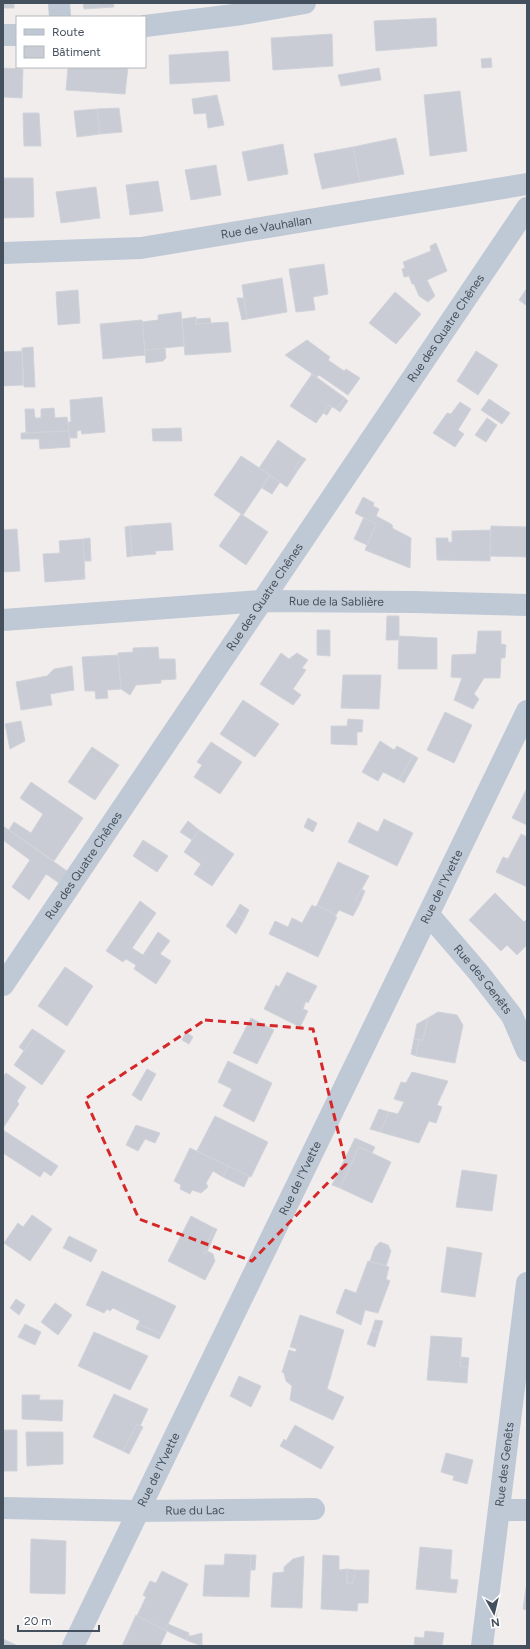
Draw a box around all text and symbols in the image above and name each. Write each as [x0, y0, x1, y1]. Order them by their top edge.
legend [16, 16, 146, 68]
text: Route [52, 25, 85, 39]
text: Bâtiment [52, 45, 101, 59]
street label: Rue de Vauhallan [220, 213, 313, 242]
street label: Rue des Quatre Chênes [405, 271, 487, 385]
street label: Rue des Quatre Chênes [223, 540, 306, 654]
street label: Rue de la Sablière [289, 594, 384, 609]
street label: Rue des Quatre Chênes [42, 809, 125, 922]
street label: Rue de l'Yvette [418, 847, 466, 926]
street label: Rue des Genêts [451, 942, 515, 1017]
street label: Rue de l'Yvette [276, 1138, 324, 1218]
street label: Rue des Genêts [492, 1421, 517, 1507]
street label: Rue de l'Yvette [135, 1430, 183, 1509]
street label: Rue du Lac [165, 1503, 225, 1518]
north arrow [474, 1593, 514, 1633]
scale bar [18, 1607, 99, 1633]
text: 20 m [24, 1614, 52, 1628]
text: N [490, 1615, 500, 1629]

